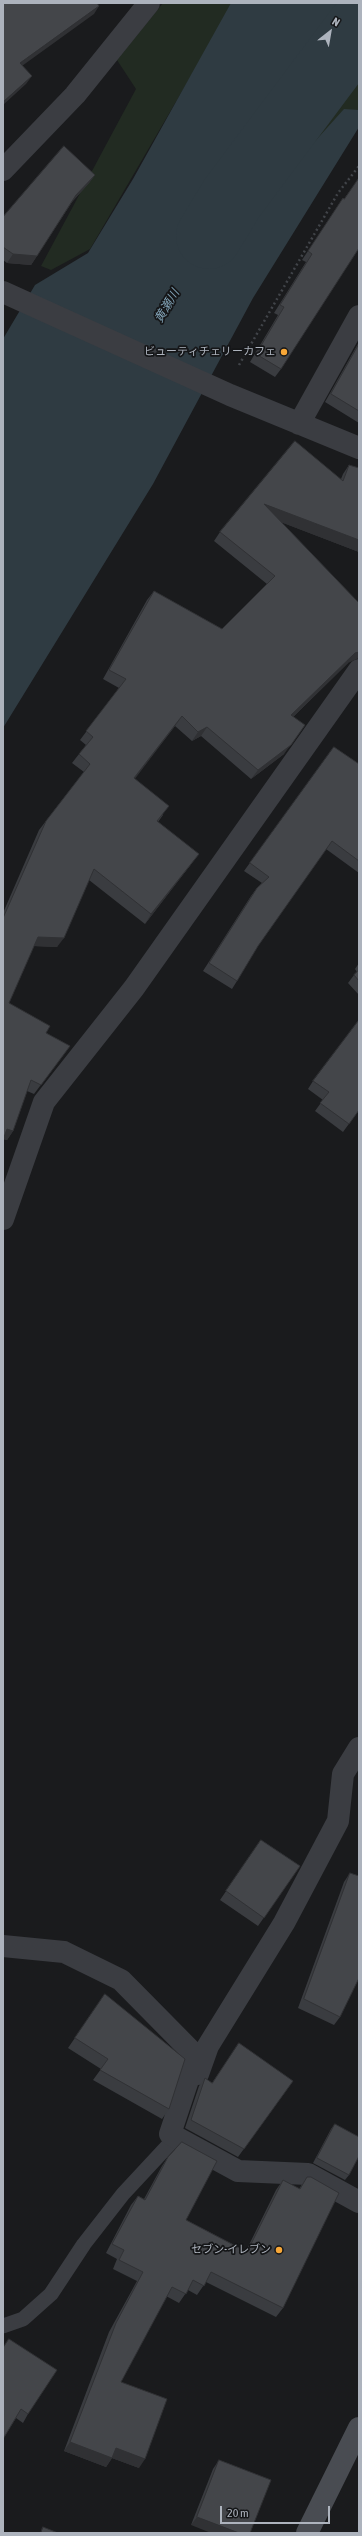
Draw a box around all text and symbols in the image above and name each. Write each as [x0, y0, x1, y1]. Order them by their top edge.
north arrow [310, 12, 350, 52]
text: N [330, 15, 342, 29]
water label: 黄瀬川 [152, 287, 182, 325]
place label: ビューティチェリーカフェ [144, 345, 276, 359]
marker: ビューティチェリーカフェ [279, 347, 289, 357]
place label: セブン-イレブン [191, 2243, 271, 2257]
marker: セブン-イレブン [274, 2245, 284, 2255]
scale bar [222, 2498, 332, 2524]
text: 20 m [227, 2506, 249, 2520]

